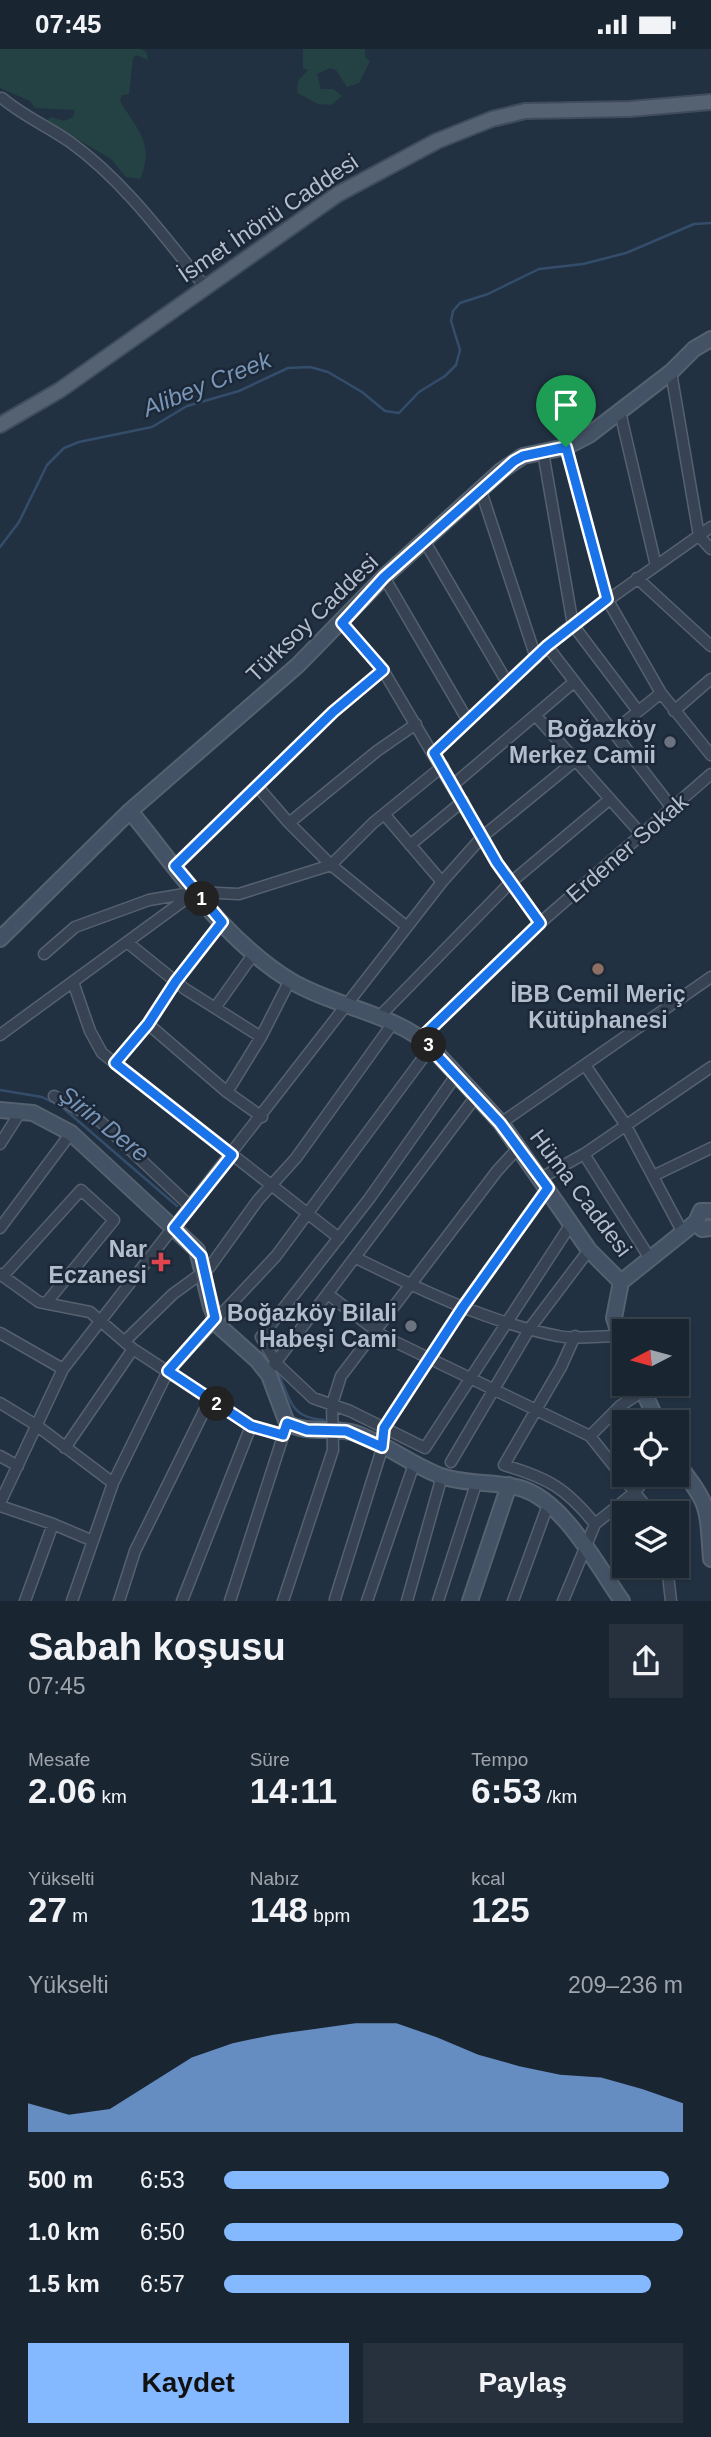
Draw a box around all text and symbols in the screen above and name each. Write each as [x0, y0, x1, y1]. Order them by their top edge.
text: 07:45 [35, 9, 102, 39]
street label: İsmet İnönü Caddesi [173, 148, 363, 288]
water label: Alibey Creek [137, 345, 277, 422]
pin [536, 375, 596, 447]
icon: arrive [547, 386, 585, 424]
street label: Türksoy Caddesi [241, 549, 383, 687]
place label: Boğazköy Merkez Camii [509, 716, 656, 768]
marker: Boğazköy Merkez Camii [662, 734, 678, 750]
street label: Erdener Sokak [561, 788, 693, 908]
pin: 1 [184, 881, 220, 917]
text: 1 [196, 888, 207, 909]
marker: İBB Cemil Meriç Kütüphanesi [590, 961, 606, 977]
place label: İBB Cemil Meriç Kütüphanesi [510, 981, 686, 1033]
pin: 3 [412, 1027, 446, 1063]
text: 3 [423, 1034, 434, 1055]
water label: Şirin Dere [54, 1080, 155, 1167]
street label: Hüma Caddesi [525, 1124, 637, 1262]
place label: Nar Eczanesi [49, 1236, 147, 1288]
marker: Nar Eczanesi [153, 1254, 169, 1270]
place label: Boğazköy Bilali Habeşi Cami [227, 1300, 397, 1352]
marker: Boğazköy Bilali Habeşi Cami [403, 1318, 419, 1334]
north arrow [612, 1319, 690, 1397]
map controls [612, 1319, 689, 1578]
pin: 2 [200, 1387, 234, 1421]
text: 2 [211, 1393, 222, 1414]
button: locate [612, 1410, 689, 1487]
button: layers [612, 1501, 689, 1578]
button: share [609, 1624, 683, 1698]
text: Sabah koşusu [28, 1626, 286, 1668]
text: 07:45 [28, 1673, 86, 1699]
text: Mesafe [28, 1749, 90, 1770]
text: Süre [250, 1749, 290, 1770]
text: Tempo [471, 1749, 528, 1770]
text: 2.06 [28, 1771, 96, 1810]
text: 14:11 [250, 1771, 337, 1810]
text: 6:53 [471, 1771, 541, 1810]
text: km [96, 1786, 127, 1807]
text: /km [541, 1786, 577, 1807]
text: Yükselti [28, 1868, 95, 1889]
text: Nabız [250, 1868, 299, 1889]
text: kcal [471, 1868, 505, 1889]
text: 27 [28, 1890, 67, 1929]
text: 148 [250, 1890, 308, 1929]
text: 125 [471, 1890, 530, 1929]
text: m [67, 1905, 88, 1926]
text: bpm [308, 1905, 350, 1926]
text: Yükselti [28, 1972, 109, 1998]
text: 209–236 m [568, 1972, 683, 1998]
text: 500 m [28, 2167, 93, 2193]
text: 6:53 [140, 2167, 185, 2193]
text: 1.0 km [28, 2219, 100, 2245]
text: 6:50 [140, 2219, 185, 2245]
text: 1.5 km [28, 2271, 100, 2297]
text: 6:57 [140, 2271, 185, 2297]
button: Kaydet [28, 2343, 349, 2423]
button: Paylaş [363, 2343, 683, 2423]

